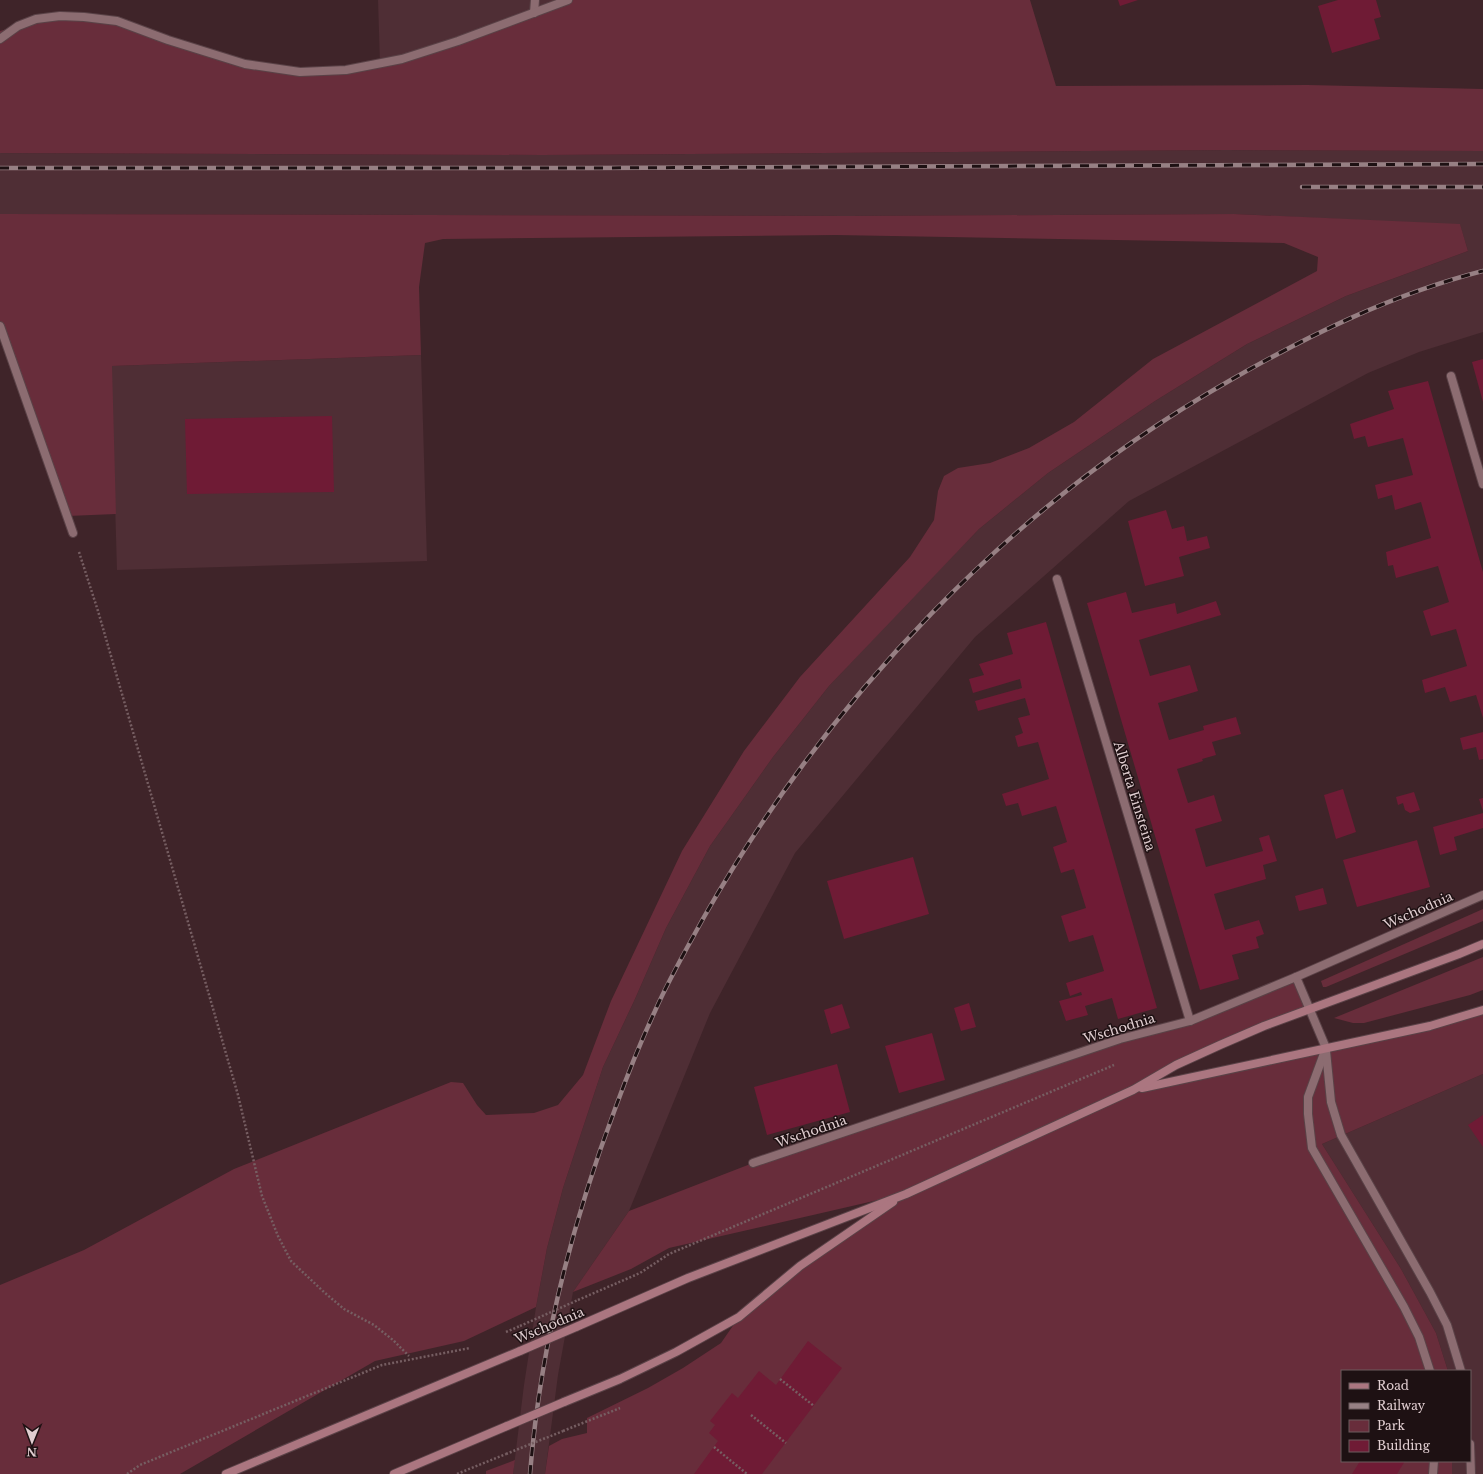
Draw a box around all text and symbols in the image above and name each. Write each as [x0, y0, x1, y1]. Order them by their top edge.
street label: Alberta Einsteina [1109, 738, 1160, 854]
street label: Wschodnia [1380, 887, 1456, 934]
street label: Wschodnia [1080, 1009, 1158, 1048]
street label: Wschodnia [772, 1111, 850, 1152]
street label: Wschodnia [511, 1303, 587, 1348]
legend [1341, 1370, 1471, 1462]
text: Road [1377, 1378, 1409, 1393]
text: Railway [1377, 1398, 1426, 1413]
text: Park [1377, 1418, 1405, 1433]
north arrow [12, 1422, 52, 1462]
text: Building [1377, 1438, 1431, 1453]
text: N [26, 1445, 37, 1459]

